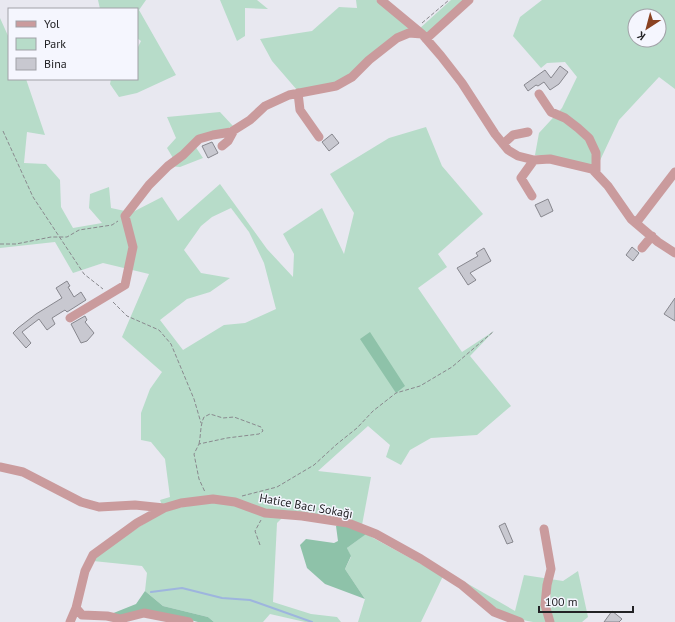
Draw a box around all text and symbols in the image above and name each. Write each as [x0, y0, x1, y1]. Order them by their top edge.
legend [8, 8, 138, 80]
north arrow [627, 8, 667, 48]
text: Yol [44, 16, 60, 31]
text: K [634, 28, 648, 44]
text: Park [44, 36, 66, 51]
text: Bina [44, 56, 67, 71]
street label: Hatice Bacı Sokağı [258, 490, 354, 521]
scale bar [539, 588, 633, 614]
text: 100 m [545, 594, 578, 609]

